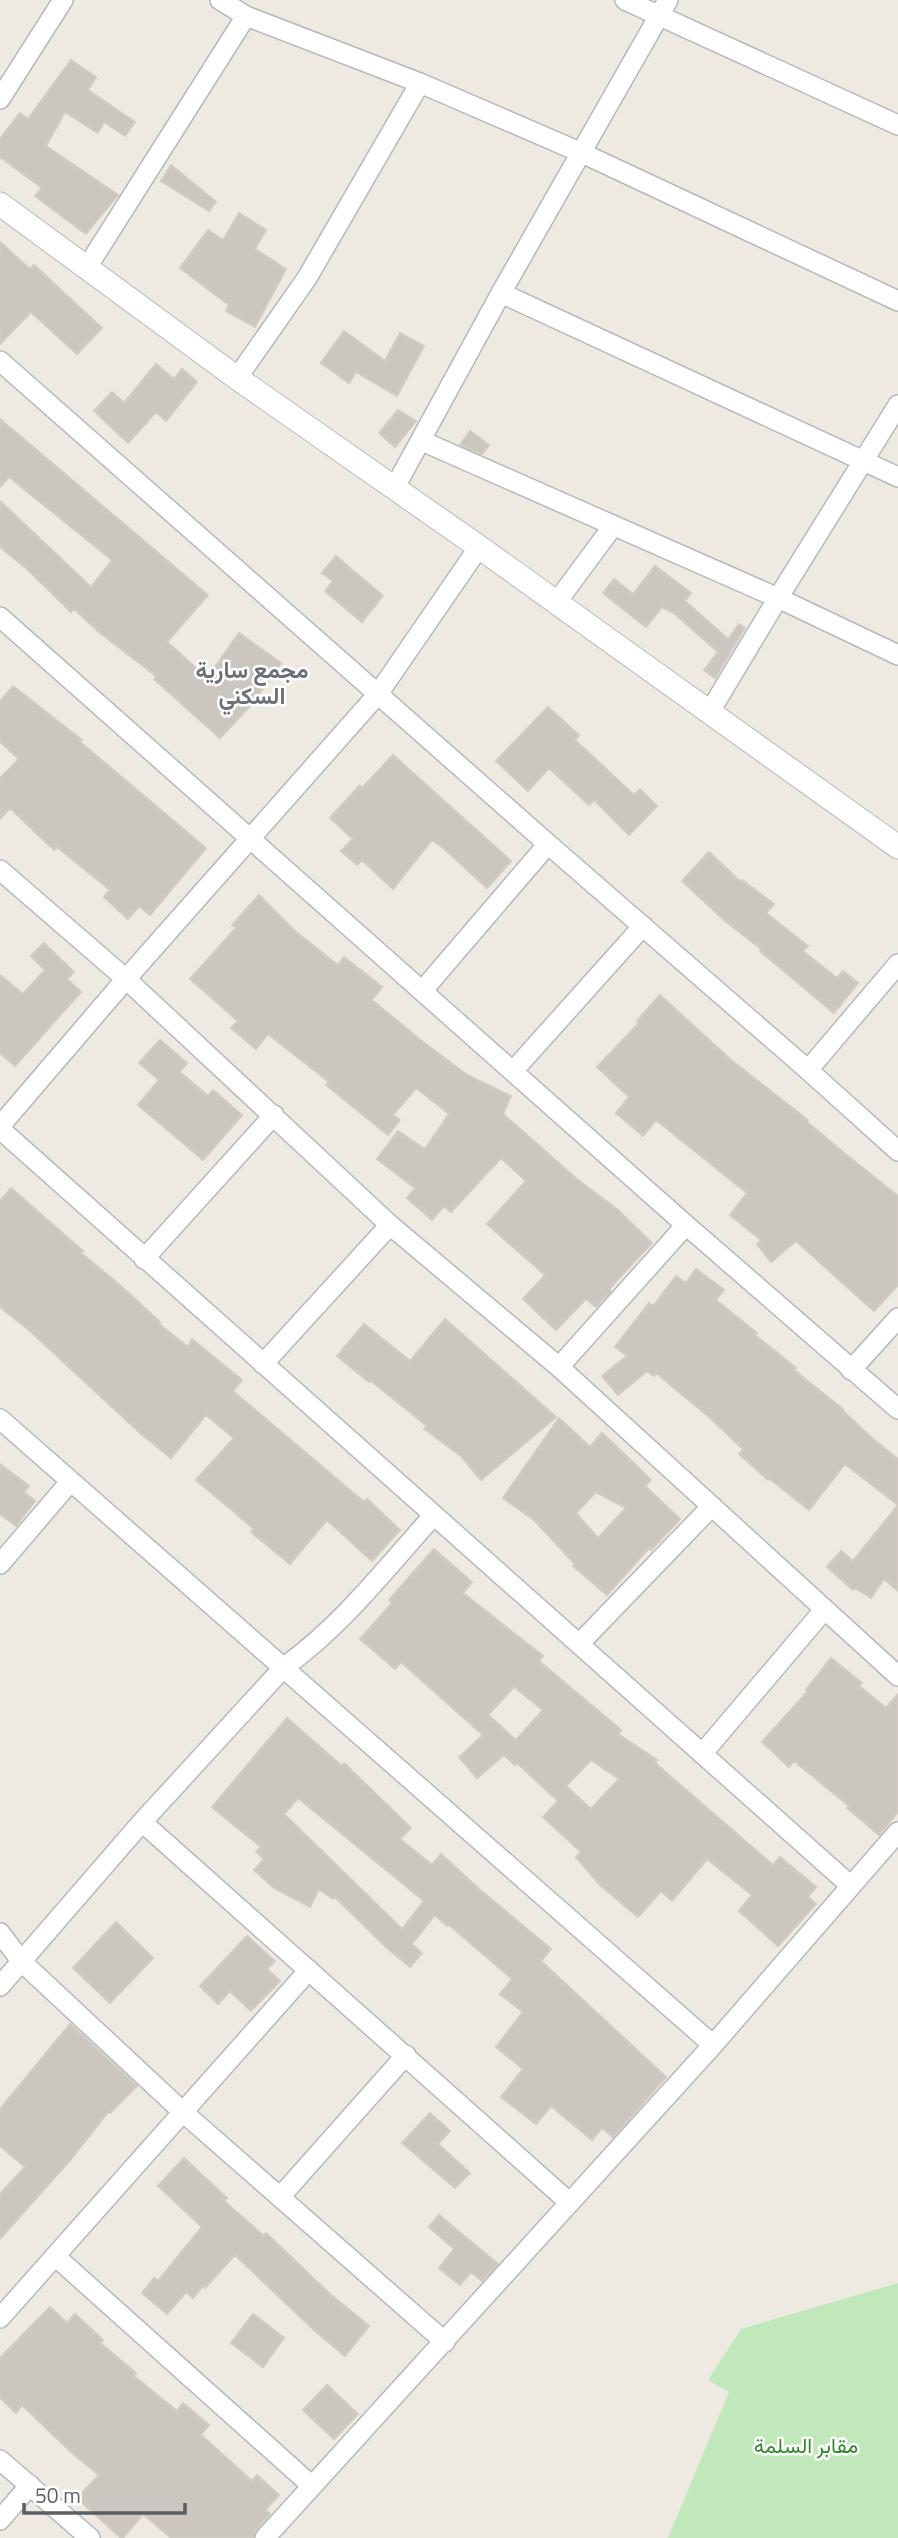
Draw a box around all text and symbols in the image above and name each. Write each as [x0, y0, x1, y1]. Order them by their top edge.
district label: مجمع سارية السكني [195, 652, 309, 716]
park label: مقابر السلمة [754, 2429, 858, 2461]
scale bar [24, 2472, 186, 2516]
text: 50 m [35, 2479, 81, 2511]

